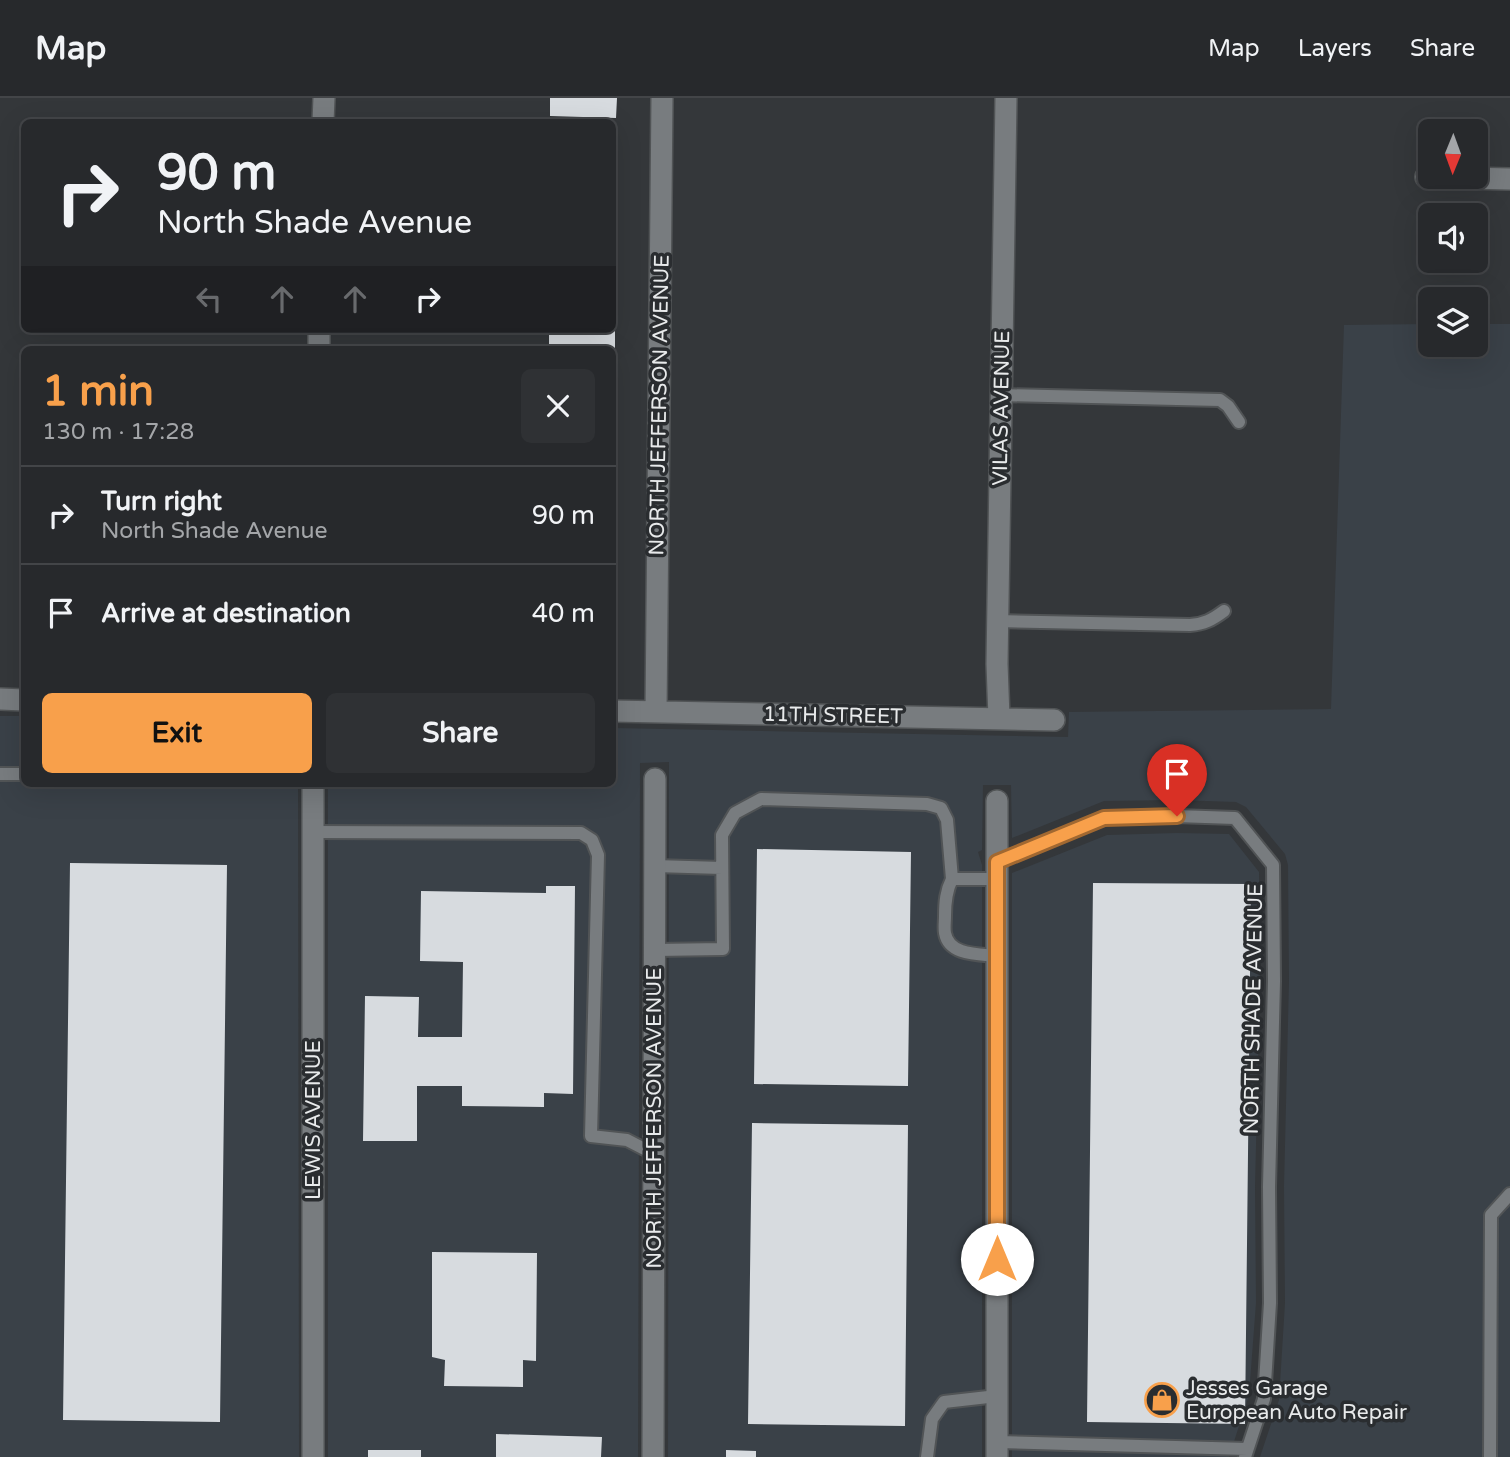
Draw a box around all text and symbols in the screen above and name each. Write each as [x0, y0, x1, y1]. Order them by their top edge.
text: Map [35, 29, 106, 68]
text: Map [1208, 34, 1260, 63]
text: Layers [1298, 34, 1372, 63]
text: Share [1410, 34, 1475, 63]
north arrow [1418, 119, 1488, 189]
map controls [1418, 119, 1488, 357]
text: 90 m [157, 144, 276, 203]
icon: right [42, 147, 133, 238]
button: sound [1418, 203, 1488, 273]
text: North Shade Avenue [157, 204, 472, 242]
street label: NORTH JEFFERSON AVENUE [644, 254, 675, 556]
icon: left [190, 280, 228, 318]
icon: ahead [263, 280, 301, 318]
icon: ahead [336, 280, 374, 318]
icon: right [409, 280, 447, 318]
button: layers [1418, 287, 1488, 357]
street label: VILAS AVENUE [988, 330, 1015, 486]
text: 1 min [42, 366, 154, 417]
button: close [521, 369, 595, 443]
text: 130 m · 17:28 [42, 418, 194, 446]
text: Turn right [101, 486, 222, 517]
icon: right [42, 496, 80, 534]
text: 90 m [532, 500, 595, 531]
text: North Shade Avenue [101, 517, 327, 545]
icon: arrive [42, 594, 80, 632]
text: Arrive at destination [101, 598, 351, 629]
text: 40 m [532, 598, 595, 629]
button: Exit [42, 693, 312, 773]
button: Share [326, 693, 595, 773]
street label: 11TH STREET [763, 702, 903, 729]
pin [1147, 744, 1207, 816]
icon: arrive [1158, 755, 1196, 793]
street label: NORTH SHADE AVENUE [1239, 883, 1268, 1135]
street label: NORTH JEFFERSON AVENUE [642, 967, 667, 1269]
street label: LEWIS AVENUE [301, 1040, 326, 1200]
position arrow [960, 1222, 1034, 1296]
place label: Jesses Garage European Auto Repair [1186, 1376, 1407, 1425]
shop icon: Jesses Garage European Auto Repair [1143, 1381, 1181, 1419]

